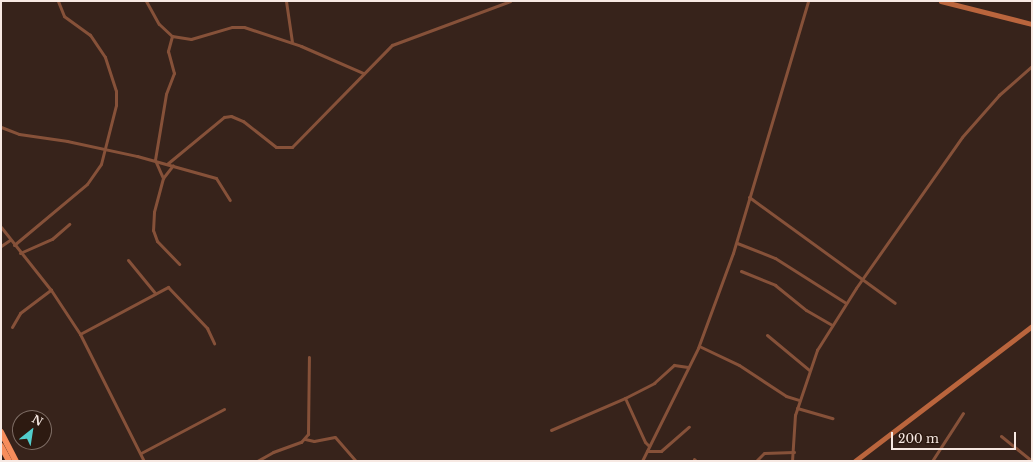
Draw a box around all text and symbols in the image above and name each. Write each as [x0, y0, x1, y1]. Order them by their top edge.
north arrow [12, 410, 52, 450]
text: N [30, 412, 45, 429]
scale bar [893, 424, 1018, 450]
text: 200 m [898, 431, 939, 446]

